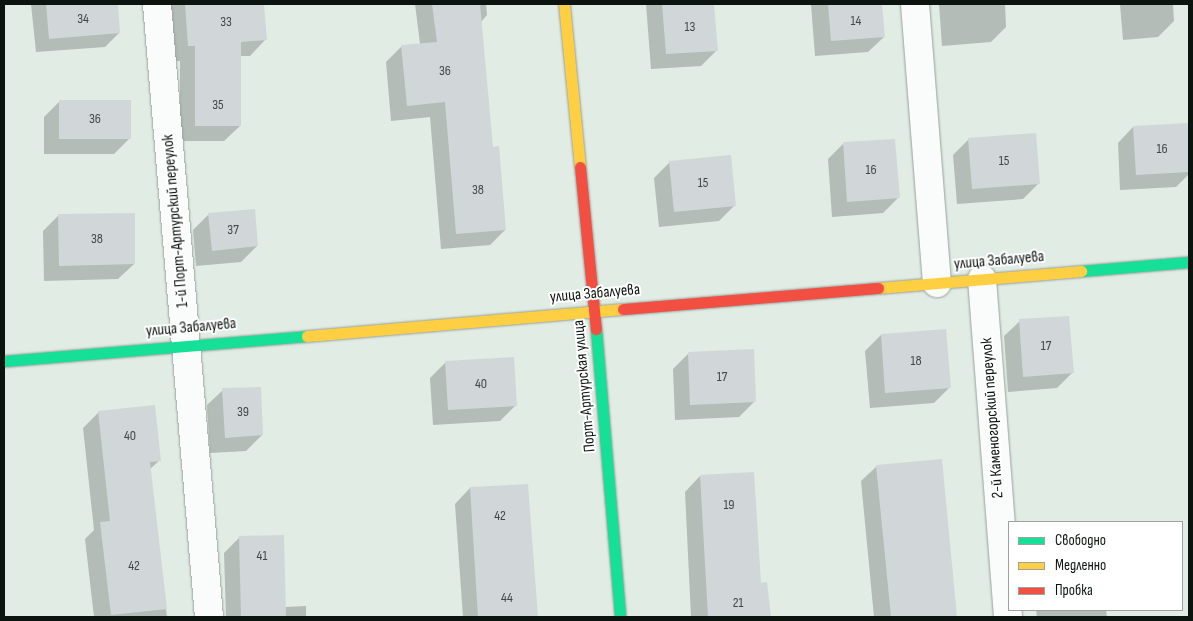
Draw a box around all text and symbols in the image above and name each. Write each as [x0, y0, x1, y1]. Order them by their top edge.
house number: 34 [77, 11, 89, 27]
house number: 14 [851, 13, 861, 29]
house number: 33 [220, 14, 232, 30]
house number: 13 [685, 19, 695, 35]
house number: 36 [439, 63, 451, 79]
house number: 35 [212, 97, 224, 113]
house number: 36 [89, 111, 101, 127]
street label: 1-й Порт-Артурский переулок [159, 134, 193, 308]
house number: 16 [1156, 141, 1168, 157]
house number: 15 [999, 153, 1009, 169]
house number: 16 [865, 162, 877, 178]
house number: 15 [698, 175, 708, 191]
house number: 38 [472, 182, 484, 198]
house number: 37 [227, 222, 239, 238]
house number: 38 [91, 231, 103, 247]
street label: улица Забалуева [953, 247, 1045, 275]
street label: улица Забалуева [549, 280, 641, 308]
street label: улица Забалуева [145, 314, 237, 342]
street label: Порт-Артурская улица [570, 319, 600, 453]
street label: 2-й Каменогорский переулок [978, 337, 1008, 499]
house number: 17 [1041, 338, 1051, 354]
house number: 18 [910, 353, 922, 369]
house number: 17 [717, 369, 727, 385]
house number: 40 [475, 376, 487, 392]
house number: 39 [237, 404, 249, 420]
house number: 40 [124, 428, 136, 444]
house number: 19 [723, 497, 735, 513]
house number: 42 [494, 508, 506, 524]
legend [1008, 521, 1183, 611]
text: Свободно [1055, 531, 1106, 550]
house number: 41 [257, 548, 267, 564]
text: Медленно [1055, 556, 1106, 575]
house number: 42 [128, 558, 140, 574]
text: Пробка [1055, 581, 1093, 600]
house number: 44 [501, 590, 513, 606]
house number: 21 [733, 595, 743, 611]

